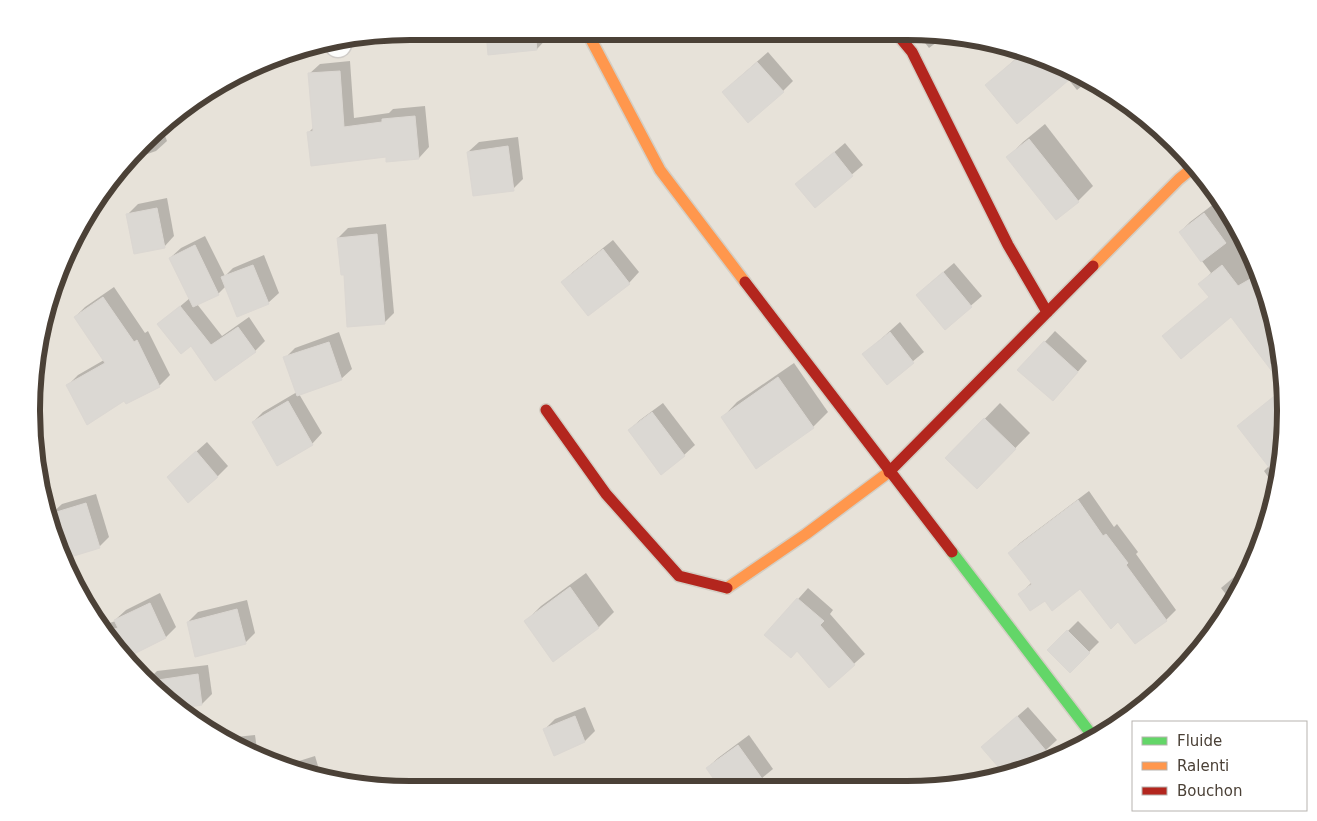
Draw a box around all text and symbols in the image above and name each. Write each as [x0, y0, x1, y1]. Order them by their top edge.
legend [1132, 721, 1307, 811]
text: Fluide [1177, 732, 1222, 750]
text: Ralenti [1177, 757, 1229, 775]
text: Bouchon [1177, 782, 1242, 800]

